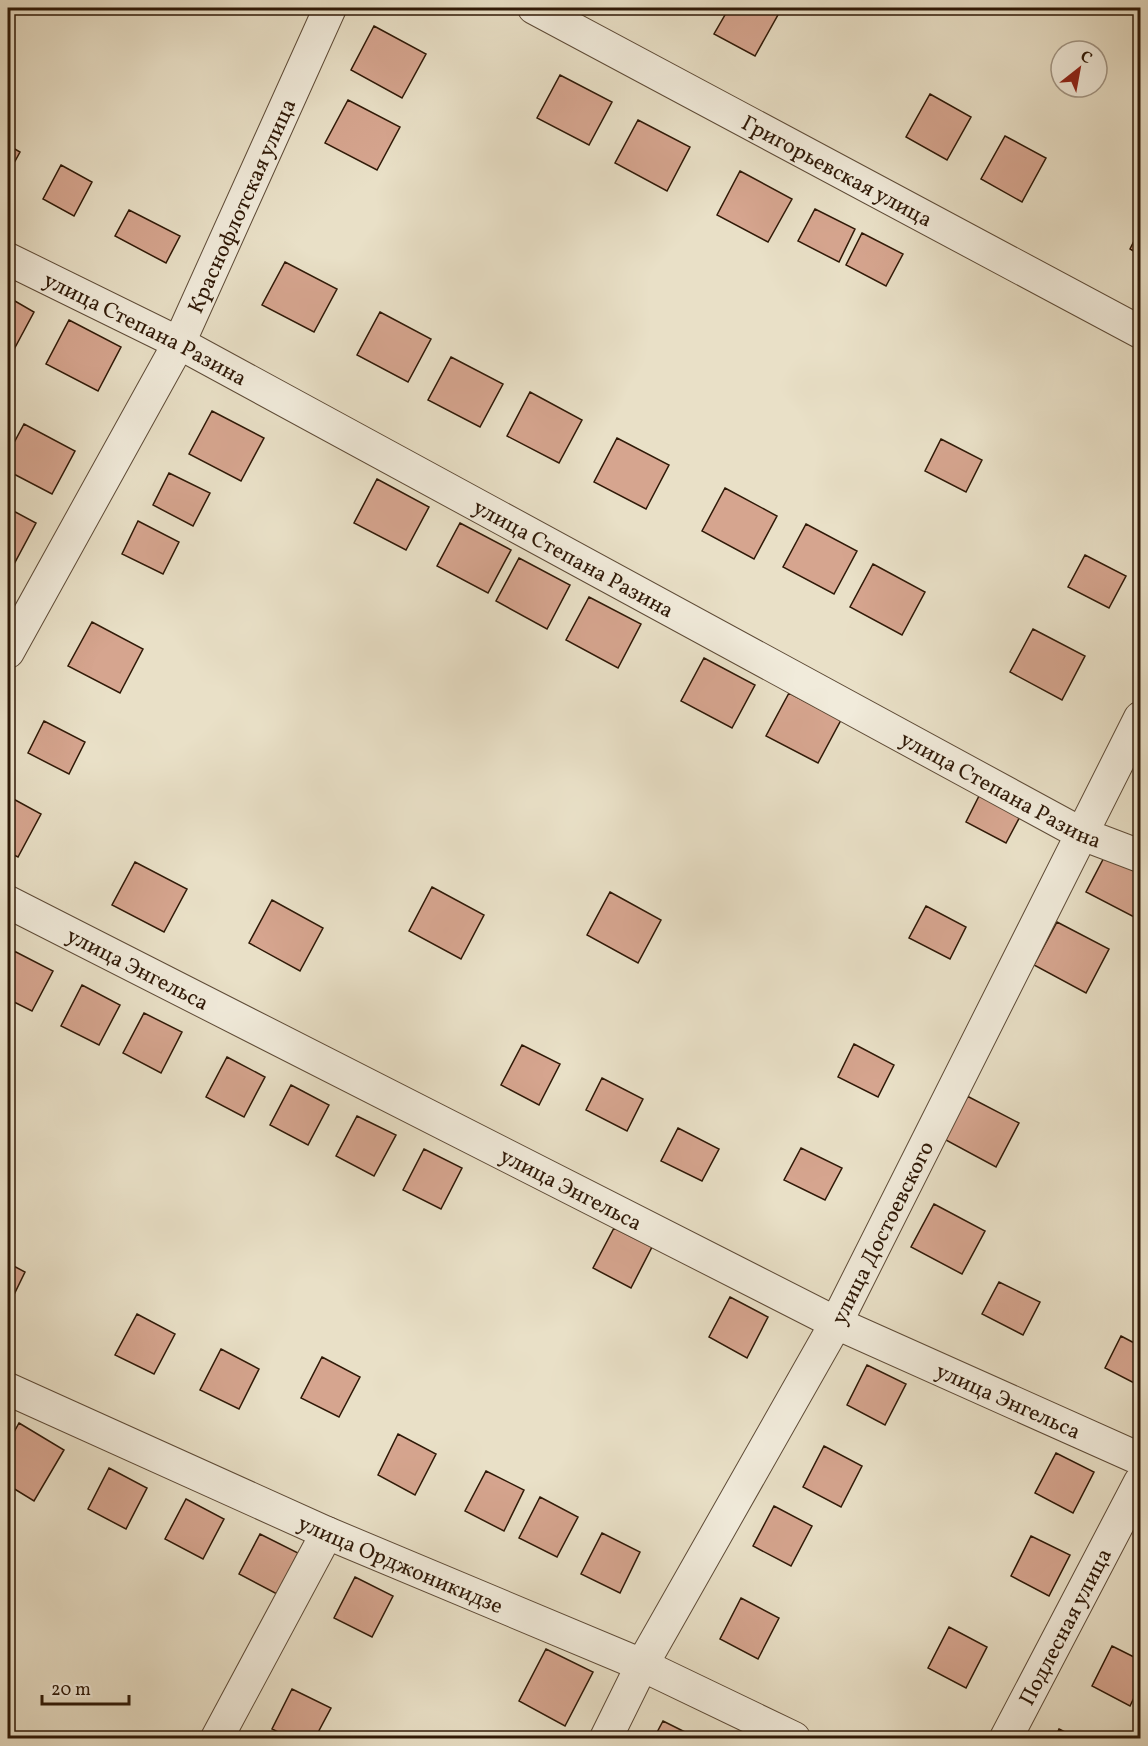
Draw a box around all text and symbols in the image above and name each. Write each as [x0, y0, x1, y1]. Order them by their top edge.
north arrow [1049, 39, 1109, 99]
text: С [1076, 46, 1096, 70]
street label: Краснофлотская улица [181, 94, 305, 319]
street label: Григорьевская улица [735, 109, 937, 236]
street label: улица Степана Разина [38, 266, 252, 395]
street label: улица Степана Разина [467, 493, 679, 627]
street label: улица Степана Разина [894, 725, 1105, 858]
street label: улица Энгельса [60, 921, 214, 1020]
street label: улица Достоевского [825, 1136, 943, 1331]
street label: улица Энгельса [494, 1142, 647, 1240]
street label: улица Энгельса [930, 1357, 1085, 1449]
street label: улица Орджоникидзе [292, 1509, 507, 1623]
street label: Подлесная улица [1013, 1543, 1121, 1712]
scale bar [42, 1668, 129, 1706]
text: 20 m [51, 1678, 91, 1703]

